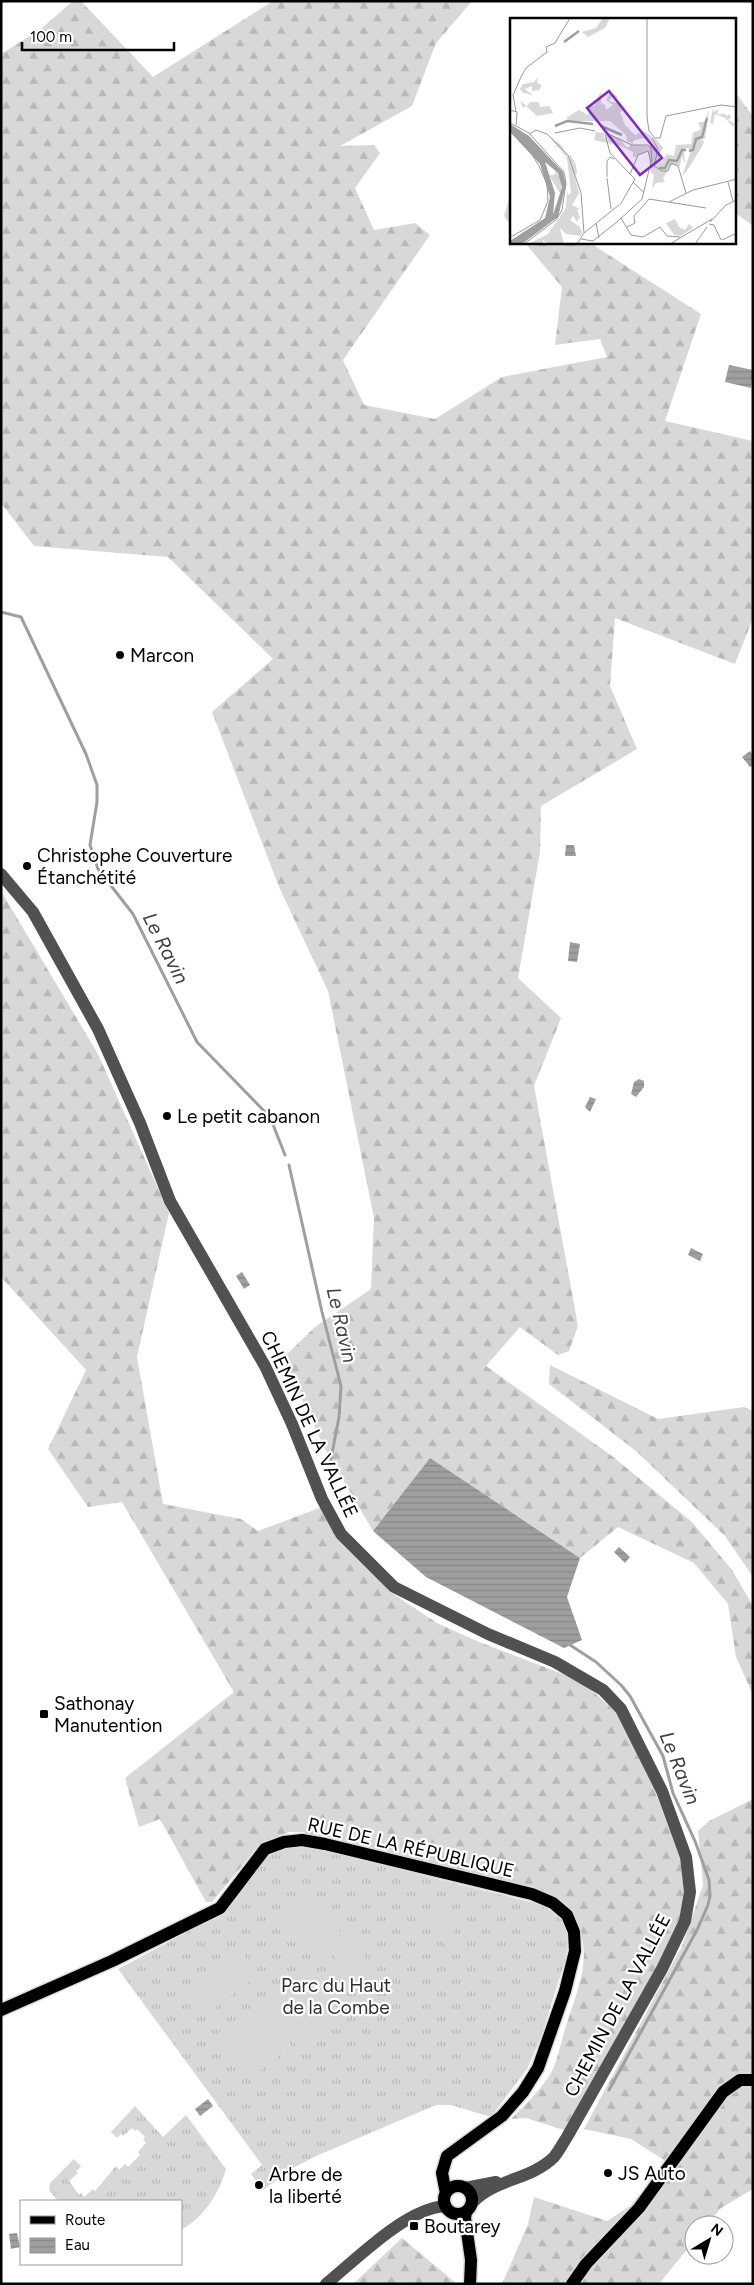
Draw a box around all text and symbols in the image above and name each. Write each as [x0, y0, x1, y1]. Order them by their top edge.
inset map [510, 18, 736, 244]
scale bar [22, 20, 175, 52]
text: 100 m [30, 28, 72, 46]
place label: Marcon [130, 644, 194, 667]
marker: Marcon [114, 649, 126, 661]
place label: Christophe Couverture Étanchétité [37, 844, 232, 889]
marker: Christophe Couverture Étanchétité [21, 860, 33, 872]
water label: Le Ravin [138, 908, 194, 988]
place label: Le petit cabanon [177, 1105, 320, 1128]
marker: Le petit cabanon [161, 1110, 173, 1122]
water label: Le Ravin [322, 1285, 362, 1365]
street label: CHEMIN DE LA VALLÉE [256, 1327, 363, 1521]
place label: Sathonay Manutention [54, 1692, 162, 1737]
marker: Sathonay Manutention [38, 1708, 50, 1720]
water label: Le Ravin [654, 1728, 706, 1808]
street label: RUE DE LA RÉPUBLIQUE [305, 1813, 516, 1882]
street label: CHEMIN DE LA VALLÉE [559, 1910, 675, 2101]
park label: Parc du Haut de la Combe [281, 1974, 391, 2019]
place label: JS Auto [618, 2162, 686, 2185]
place label: Arbre de la liberté [269, 2163, 342, 2208]
marker: JS Auto [602, 2167, 614, 2179]
marker: Arbre de la liberté [253, 2179, 265, 2191]
legend [20, 2200, 182, 2265]
text: Route [65, 2211, 105, 2229]
place label: Boutarey [424, 2215, 501, 2238]
north arrow [684, 2215, 734, 2265]
marker: Boutarey [408, 2220, 420, 2232]
text: N [707, 2220, 726, 2240]
text: Eau [65, 2236, 90, 2254]

